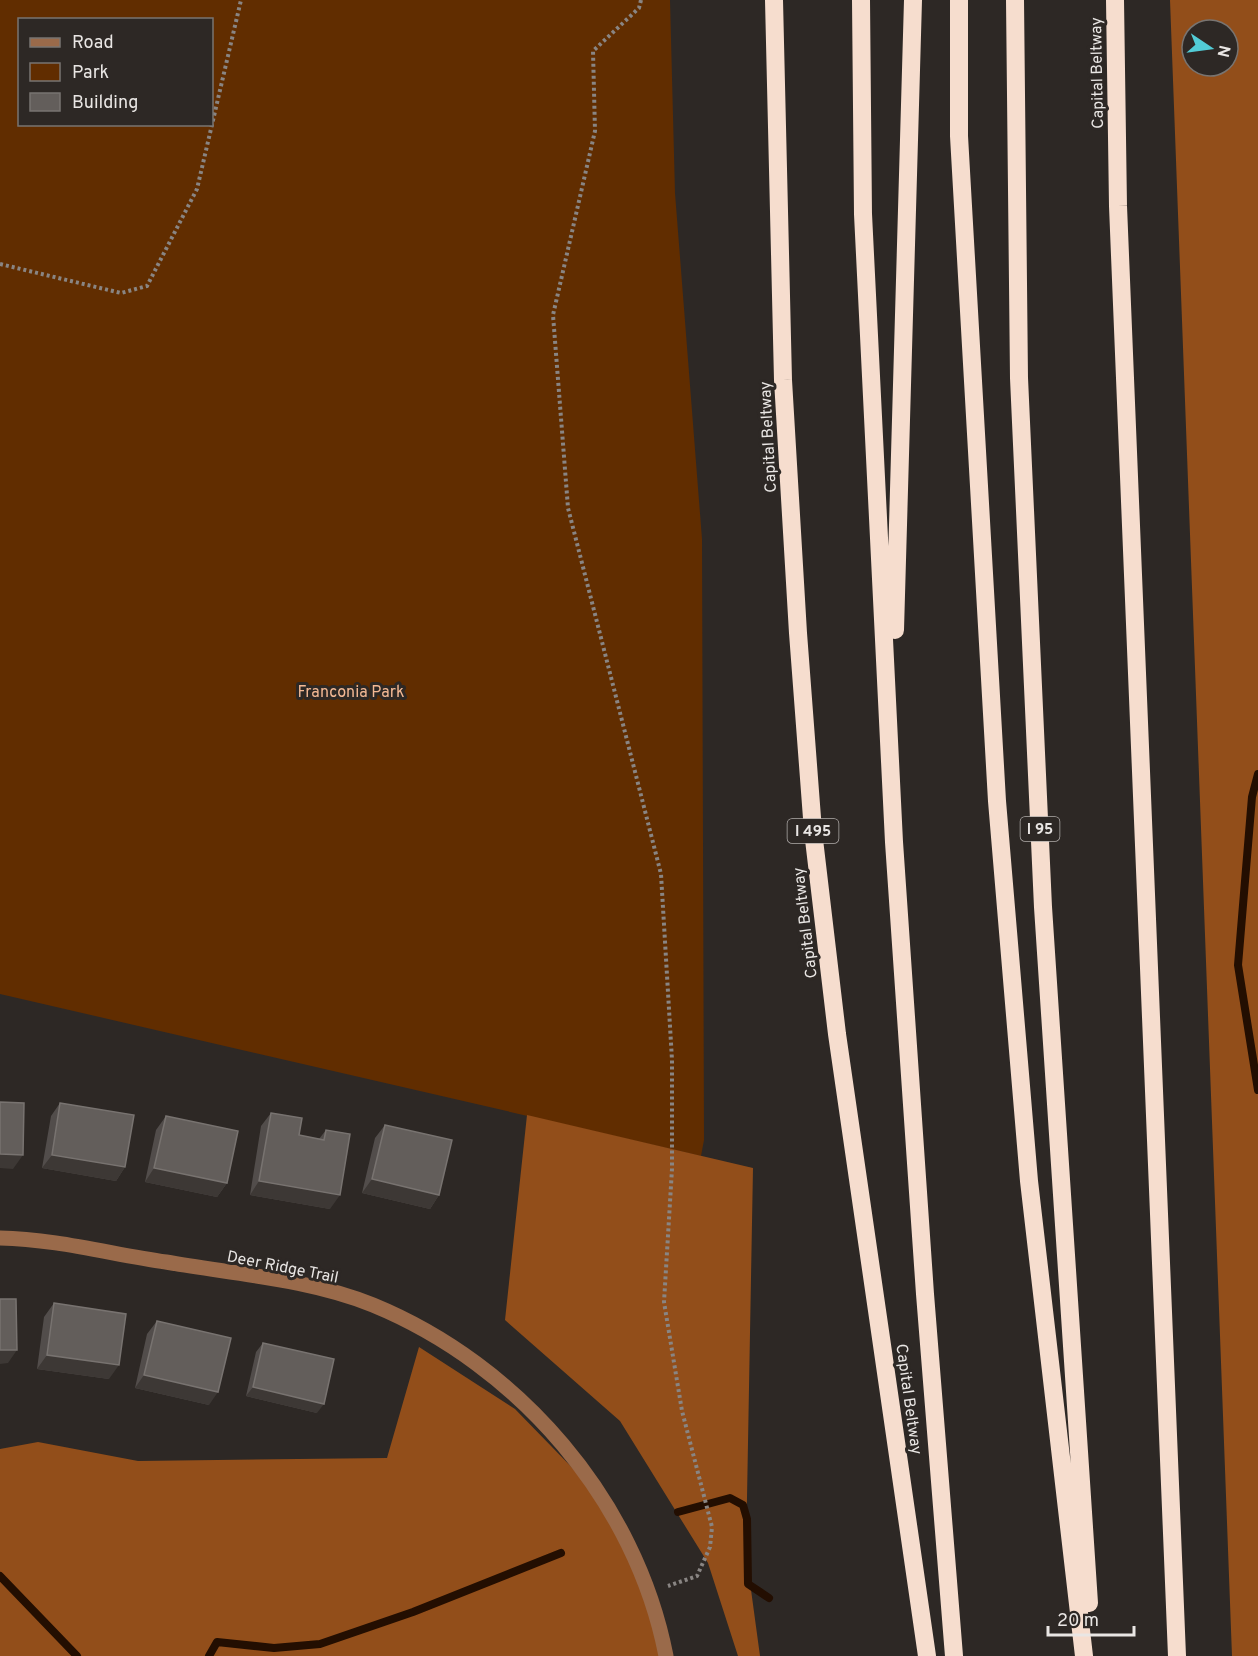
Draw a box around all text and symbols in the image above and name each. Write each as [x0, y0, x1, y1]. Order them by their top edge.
street label: Capital Beltway [1087, 17, 1109, 129]
legend [18, 18, 213, 126]
north arrow [1180, 18, 1240, 78]
text: Road [72, 32, 114, 55]
text: N [1212, 43, 1234, 59]
text: Park [72, 62, 109, 85]
text: Building [72, 92, 138, 115]
street label: Capital Beltway [756, 381, 782, 493]
park label: Franconia Park [298, 683, 404, 703]
road number: I 95 [1020, 817, 1060, 841]
road number: I 495 [788, 819, 838, 843]
street label: Capital Beltway [789, 866, 823, 979]
street label: Deer Ridge Trail [225, 1247, 340, 1289]
street label: Capital Beltway [890, 1343, 926, 1456]
scale bar [1048, 1599, 1134, 1637]
text: 20 m [1057, 1610, 1099, 1633]

